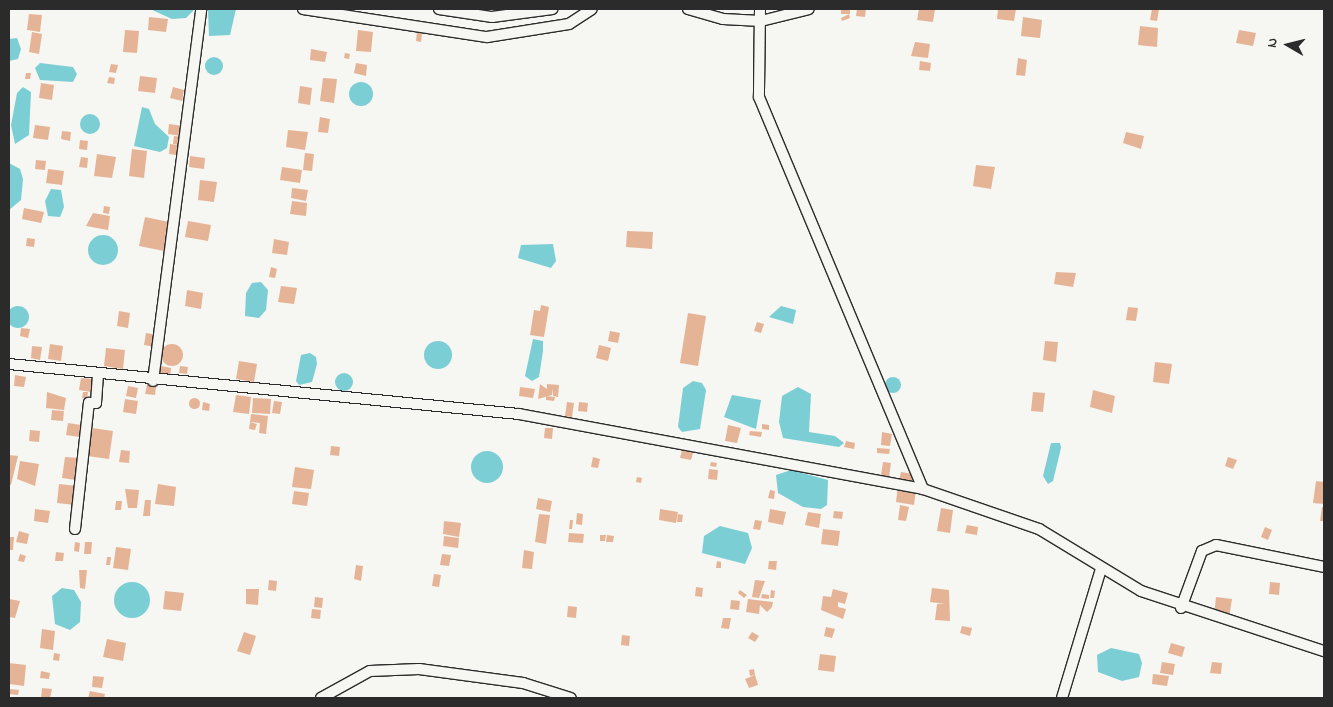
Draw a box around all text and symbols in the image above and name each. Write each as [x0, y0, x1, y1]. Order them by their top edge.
north arrow [1263, 20, 1313, 70]
text: N [1262, 37, 1284, 49]

